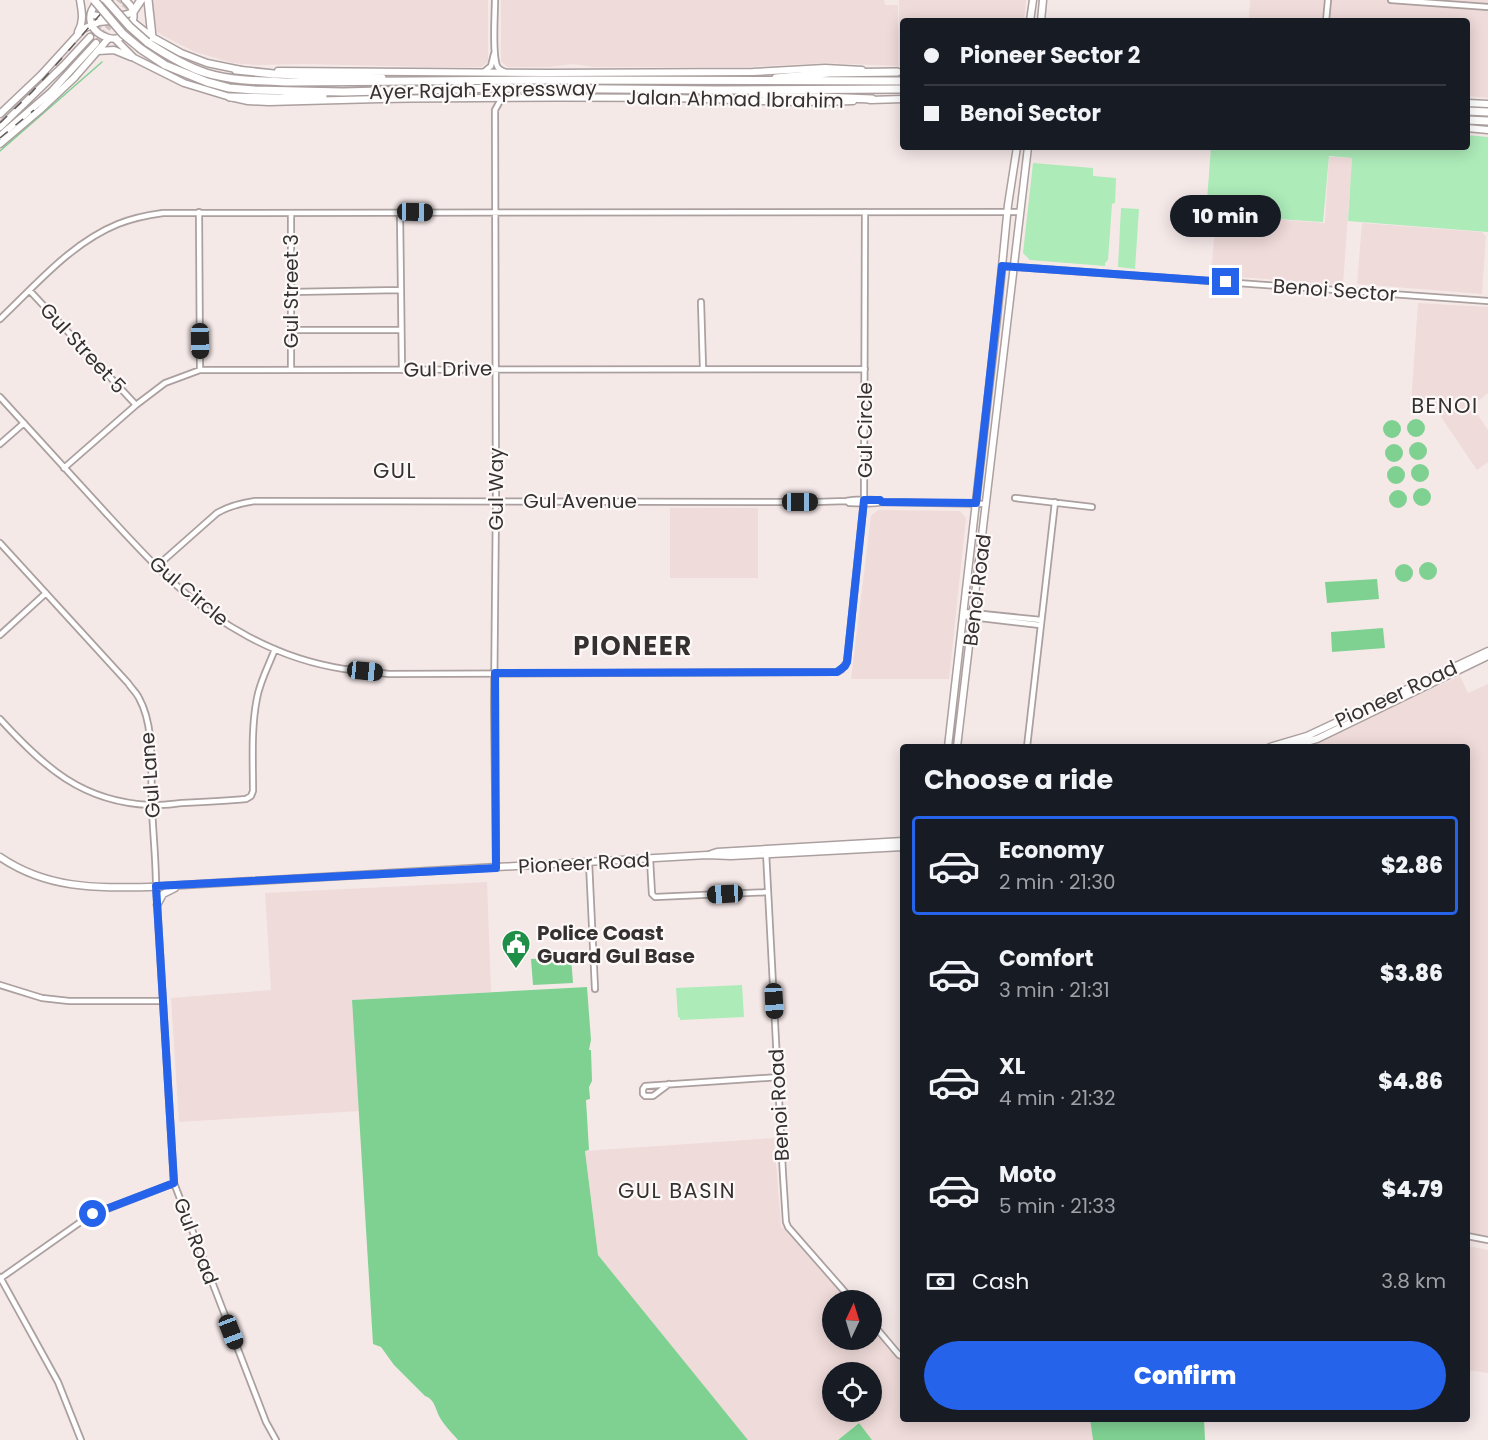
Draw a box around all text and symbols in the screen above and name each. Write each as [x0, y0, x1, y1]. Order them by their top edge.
text: Pioneer Sector 2 [960, 40, 1140, 71]
street label: Ayer Rajah Expressway [369, 74, 597, 106]
street label: Jalan Ahmad Ibrahim [626, 83, 844, 115]
text: Benoi Sector [960, 98, 1101, 129]
callout: 10 min [1170, 195, 1282, 237]
text: 10 min [1193, 202, 1258, 230]
car [397, 203, 433, 221]
street label: Gul Street 3 [277, 234, 305, 348]
route end [1212, 268, 1239, 295]
street label: Benoi Sector [1272, 272, 1398, 308]
street label: Gul Street 5 [34, 296, 132, 400]
car [191, 323, 209, 359]
street label: Gul Drive [403, 354, 493, 384]
street label: Gul Circle [851, 382, 879, 478]
district label: BENOI [1411, 391, 1479, 420]
street label: Gul Way [482, 448, 510, 530]
district label: GUL [373, 456, 417, 485]
street label: Gul Avenue [523, 487, 637, 515]
car [782, 493, 818, 511]
street label: Benoi Road [956, 532, 998, 648]
street label: Gul Circle [143, 549, 235, 633]
district label: PIONEER [573, 628, 693, 664]
street label: Pioneer Road [1330, 653, 1462, 735]
car [346, 660, 384, 682]
street label: Gul Lane [133, 731, 167, 819]
text: Choose a ride [924, 761, 1113, 798]
text: Economy [999, 835, 1104, 866]
icon: car [927, 839, 981, 893]
street label: Pioneer Road [518, 846, 650, 880]
text: $2.86 [1381, 850, 1443, 881]
text: 2 min · 21:30 [999, 868, 1116, 896]
car [707, 884, 743, 904]
place label: Police Coast Guard Gul Base [537, 919, 695, 970]
public building icon: Police Coast Guard Gul Base [500, 928, 532, 970]
text: Comfort [999, 943, 1093, 974]
icon: car [927, 947, 981, 1001]
text: $3.86 [1380, 958, 1443, 989]
text: 3 min · 21:31 [999, 976, 1110, 1004]
car [764, 983, 784, 1019]
street label: Benoi Road [762, 1048, 796, 1162]
text: XL [999, 1051, 1025, 1082]
icon: car [927, 1055, 981, 1109]
text: $4.86 [1378, 1066, 1443, 1097]
text: 4 min · 21:32 [999, 1084, 1116, 1112]
text: Moto [999, 1159, 1056, 1190]
icon: car [927, 1163, 981, 1217]
text: $4.79 [1382, 1174, 1443, 1205]
district label: GUL BASIN [618, 1176, 736, 1205]
text: 5 min · 21:33 [999, 1192, 1116, 1220]
street label: Gul Road [167, 1194, 225, 1288]
route start [79, 1200, 106, 1227]
icon: cash [924, 1265, 957, 1298]
text: Cash [972, 1266, 1029, 1297]
text: 3.8 km [1381, 1267, 1446, 1295]
north arrow [822, 1290, 882, 1350]
map controls [822, 1290, 882, 1422]
car [216, 1312, 246, 1352]
button: Confirm [924, 1341, 1446, 1410]
button: locate [822, 1362, 882, 1422]

